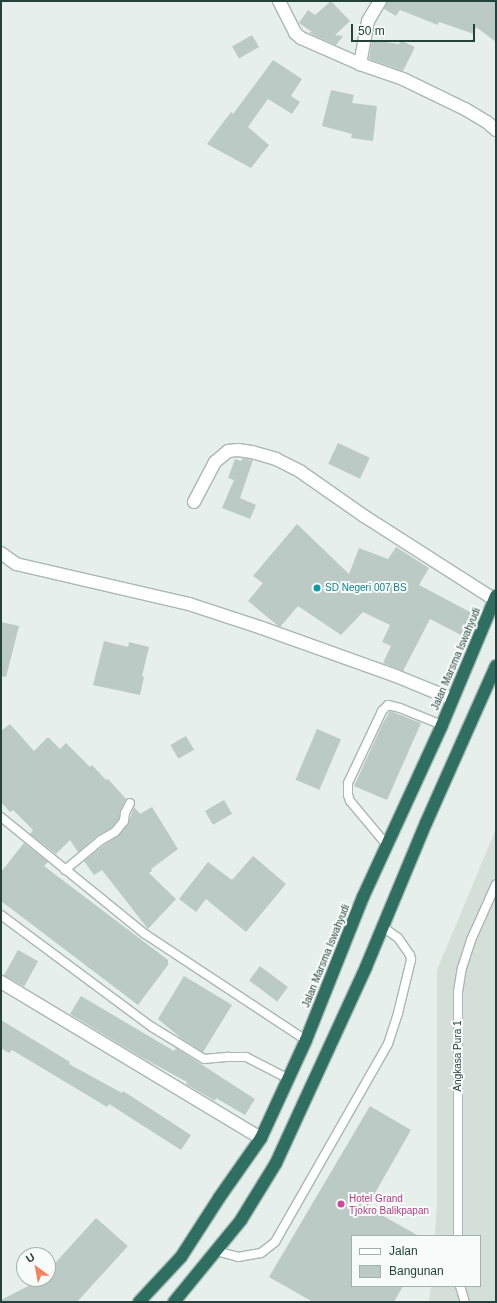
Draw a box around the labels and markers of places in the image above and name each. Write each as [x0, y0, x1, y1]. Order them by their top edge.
place label: SD Negeri 007 BS [325, 582, 407, 594]
marker: SD Negeri 007 BS [312, 583, 322, 593]
place label: Hotel Grand Tjokro Balikpapan [349, 1192, 429, 1216]
marker: Hotel Grand Tjokro Balikpapan [336, 1199, 346, 1209]

